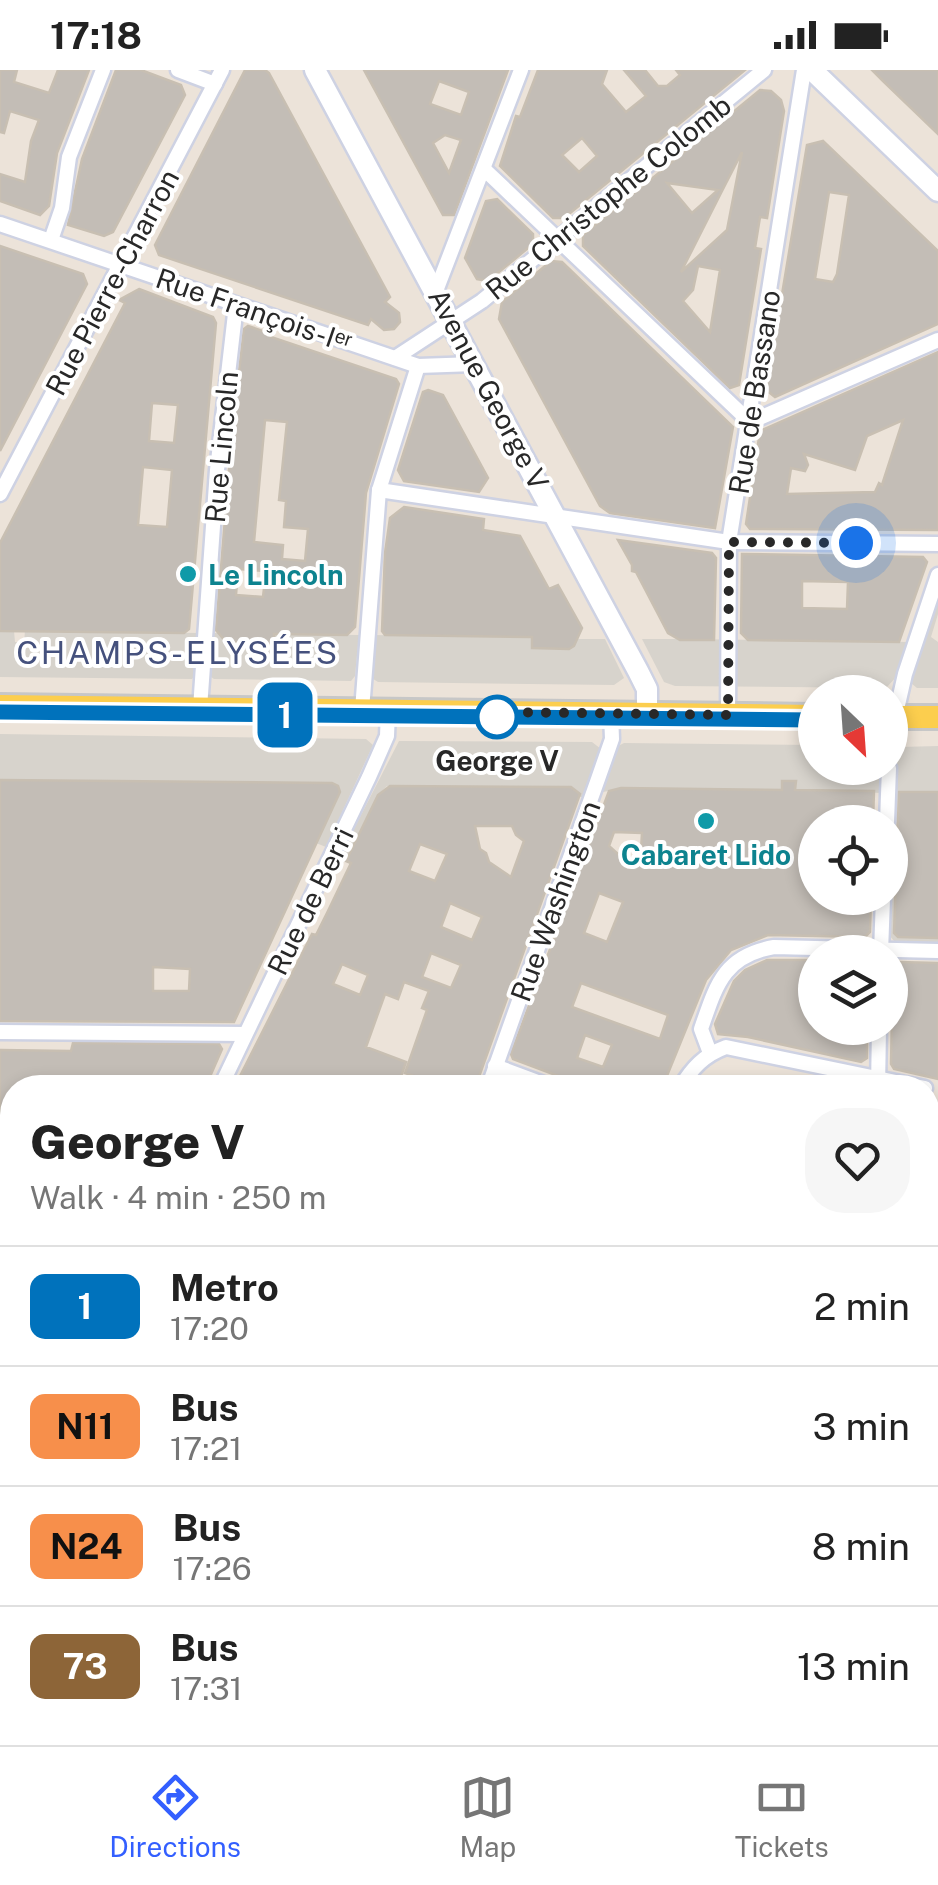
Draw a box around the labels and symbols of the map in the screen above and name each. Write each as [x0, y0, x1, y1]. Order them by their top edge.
street label: Rue Christophe Colomb [479, 88, 737, 306]
street label: Rue Pierre-Charron [39, 163, 185, 401]
street label: Rue François-Iᵉʳ [152, 261, 357, 359]
street label: Avenue George V [422, 283, 556, 495]
street label: Rue de Bassano [722, 288, 786, 496]
street label: Rue Lincoln [198, 370, 244, 524]
your location [831, 518, 881, 568]
place label: Le Lincoln [208, 558, 344, 591]
marker: Le Lincoln [177, 563, 199, 585]
district label: CHAMPS-ELYSÉES [16, 634, 340, 671]
north arrow [798, 675, 908, 785]
line badge: 1 [252, 682, 318, 748]
marker: George V [476, 696, 518, 738]
place label: George V [435, 744, 559, 777]
street label: Rue Washington [503, 796, 607, 1006]
marker: Cabaret Lido [695, 810, 717, 832]
street label: Rue de Berri [260, 822, 360, 980]
place label: Cabaret Lido [621, 838, 791, 871]

